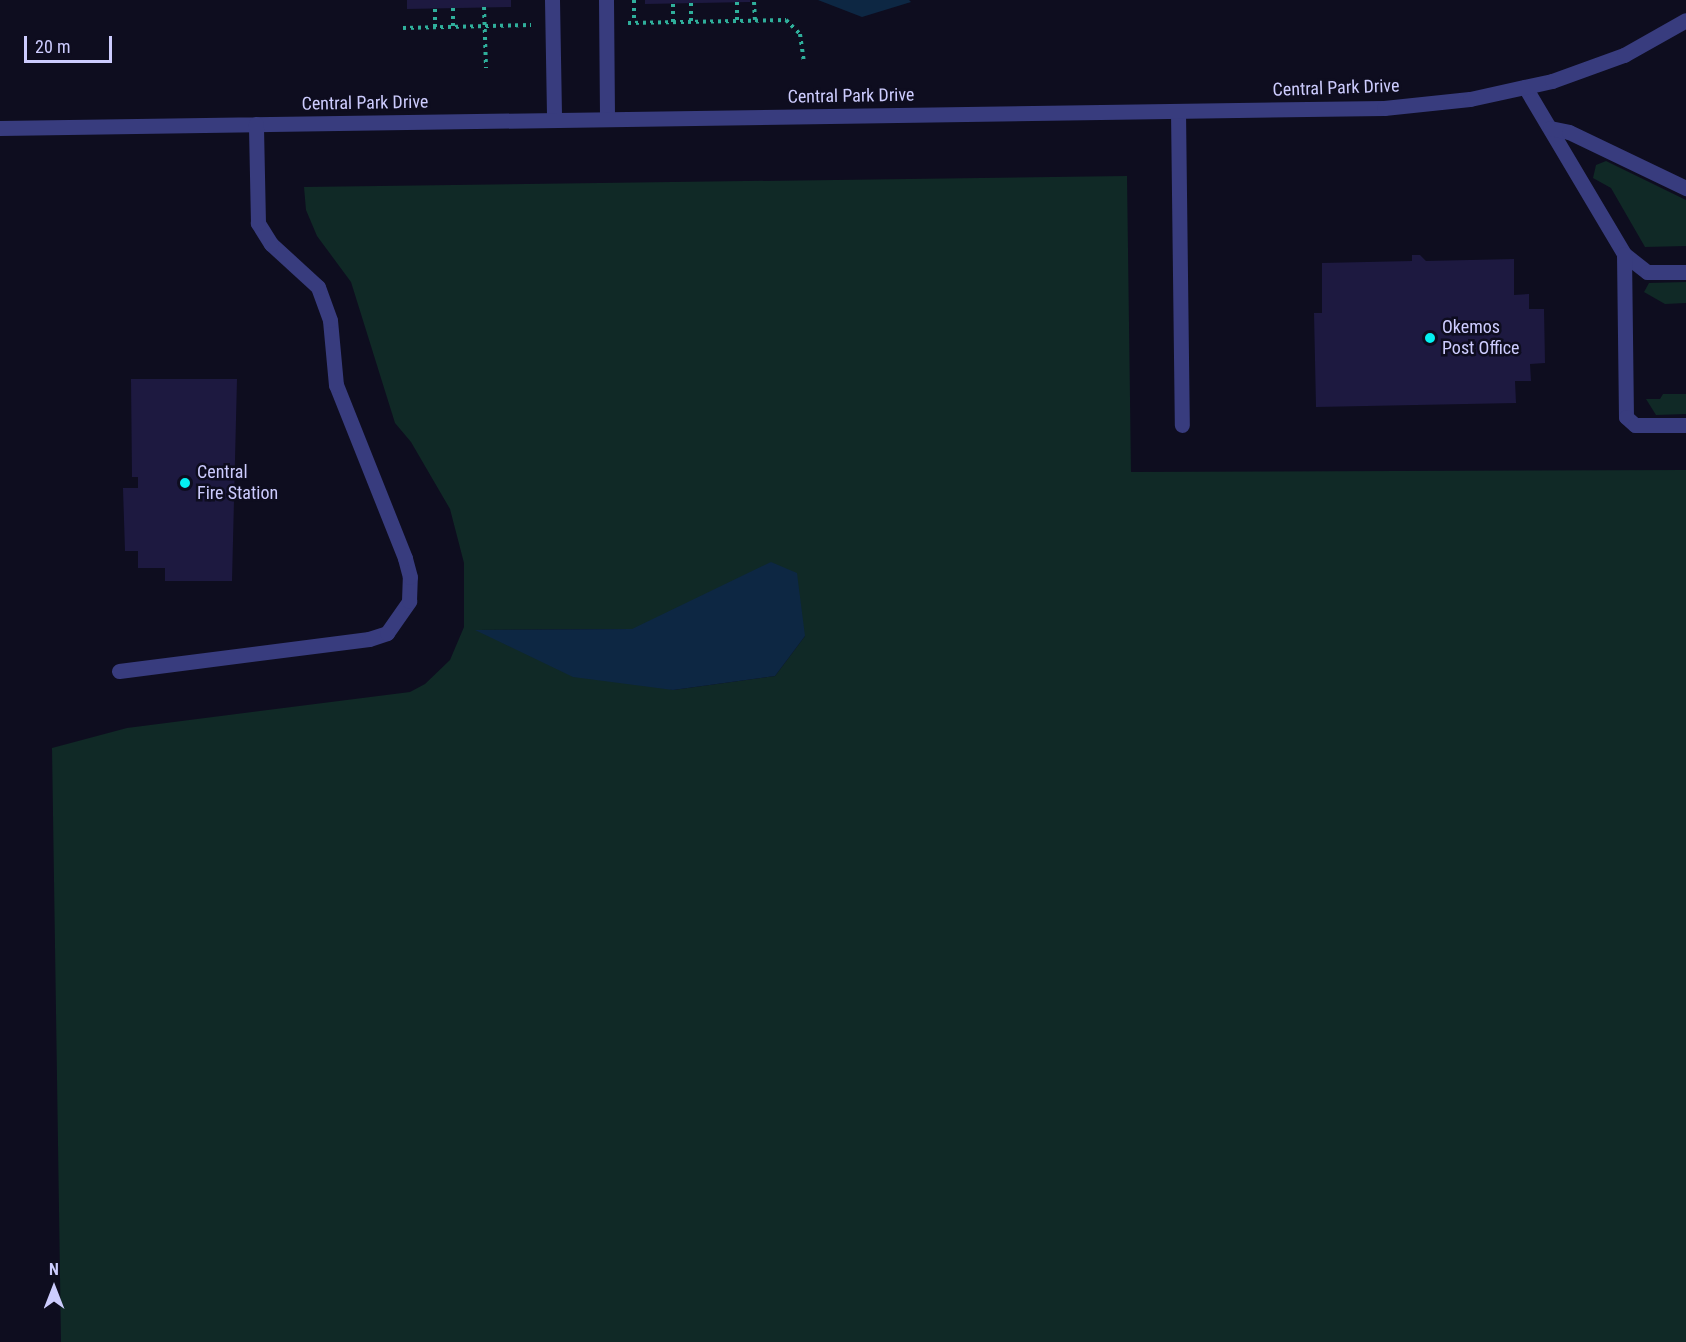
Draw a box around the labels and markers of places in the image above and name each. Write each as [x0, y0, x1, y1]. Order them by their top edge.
place label: Okemos Post Office [1442, 317, 1520, 360]
marker: Okemos Post Office [1423, 331, 1437, 345]
place label: Central Fire Station [197, 462, 278, 504]
marker: Central Fire Station [178, 476, 192, 490]

